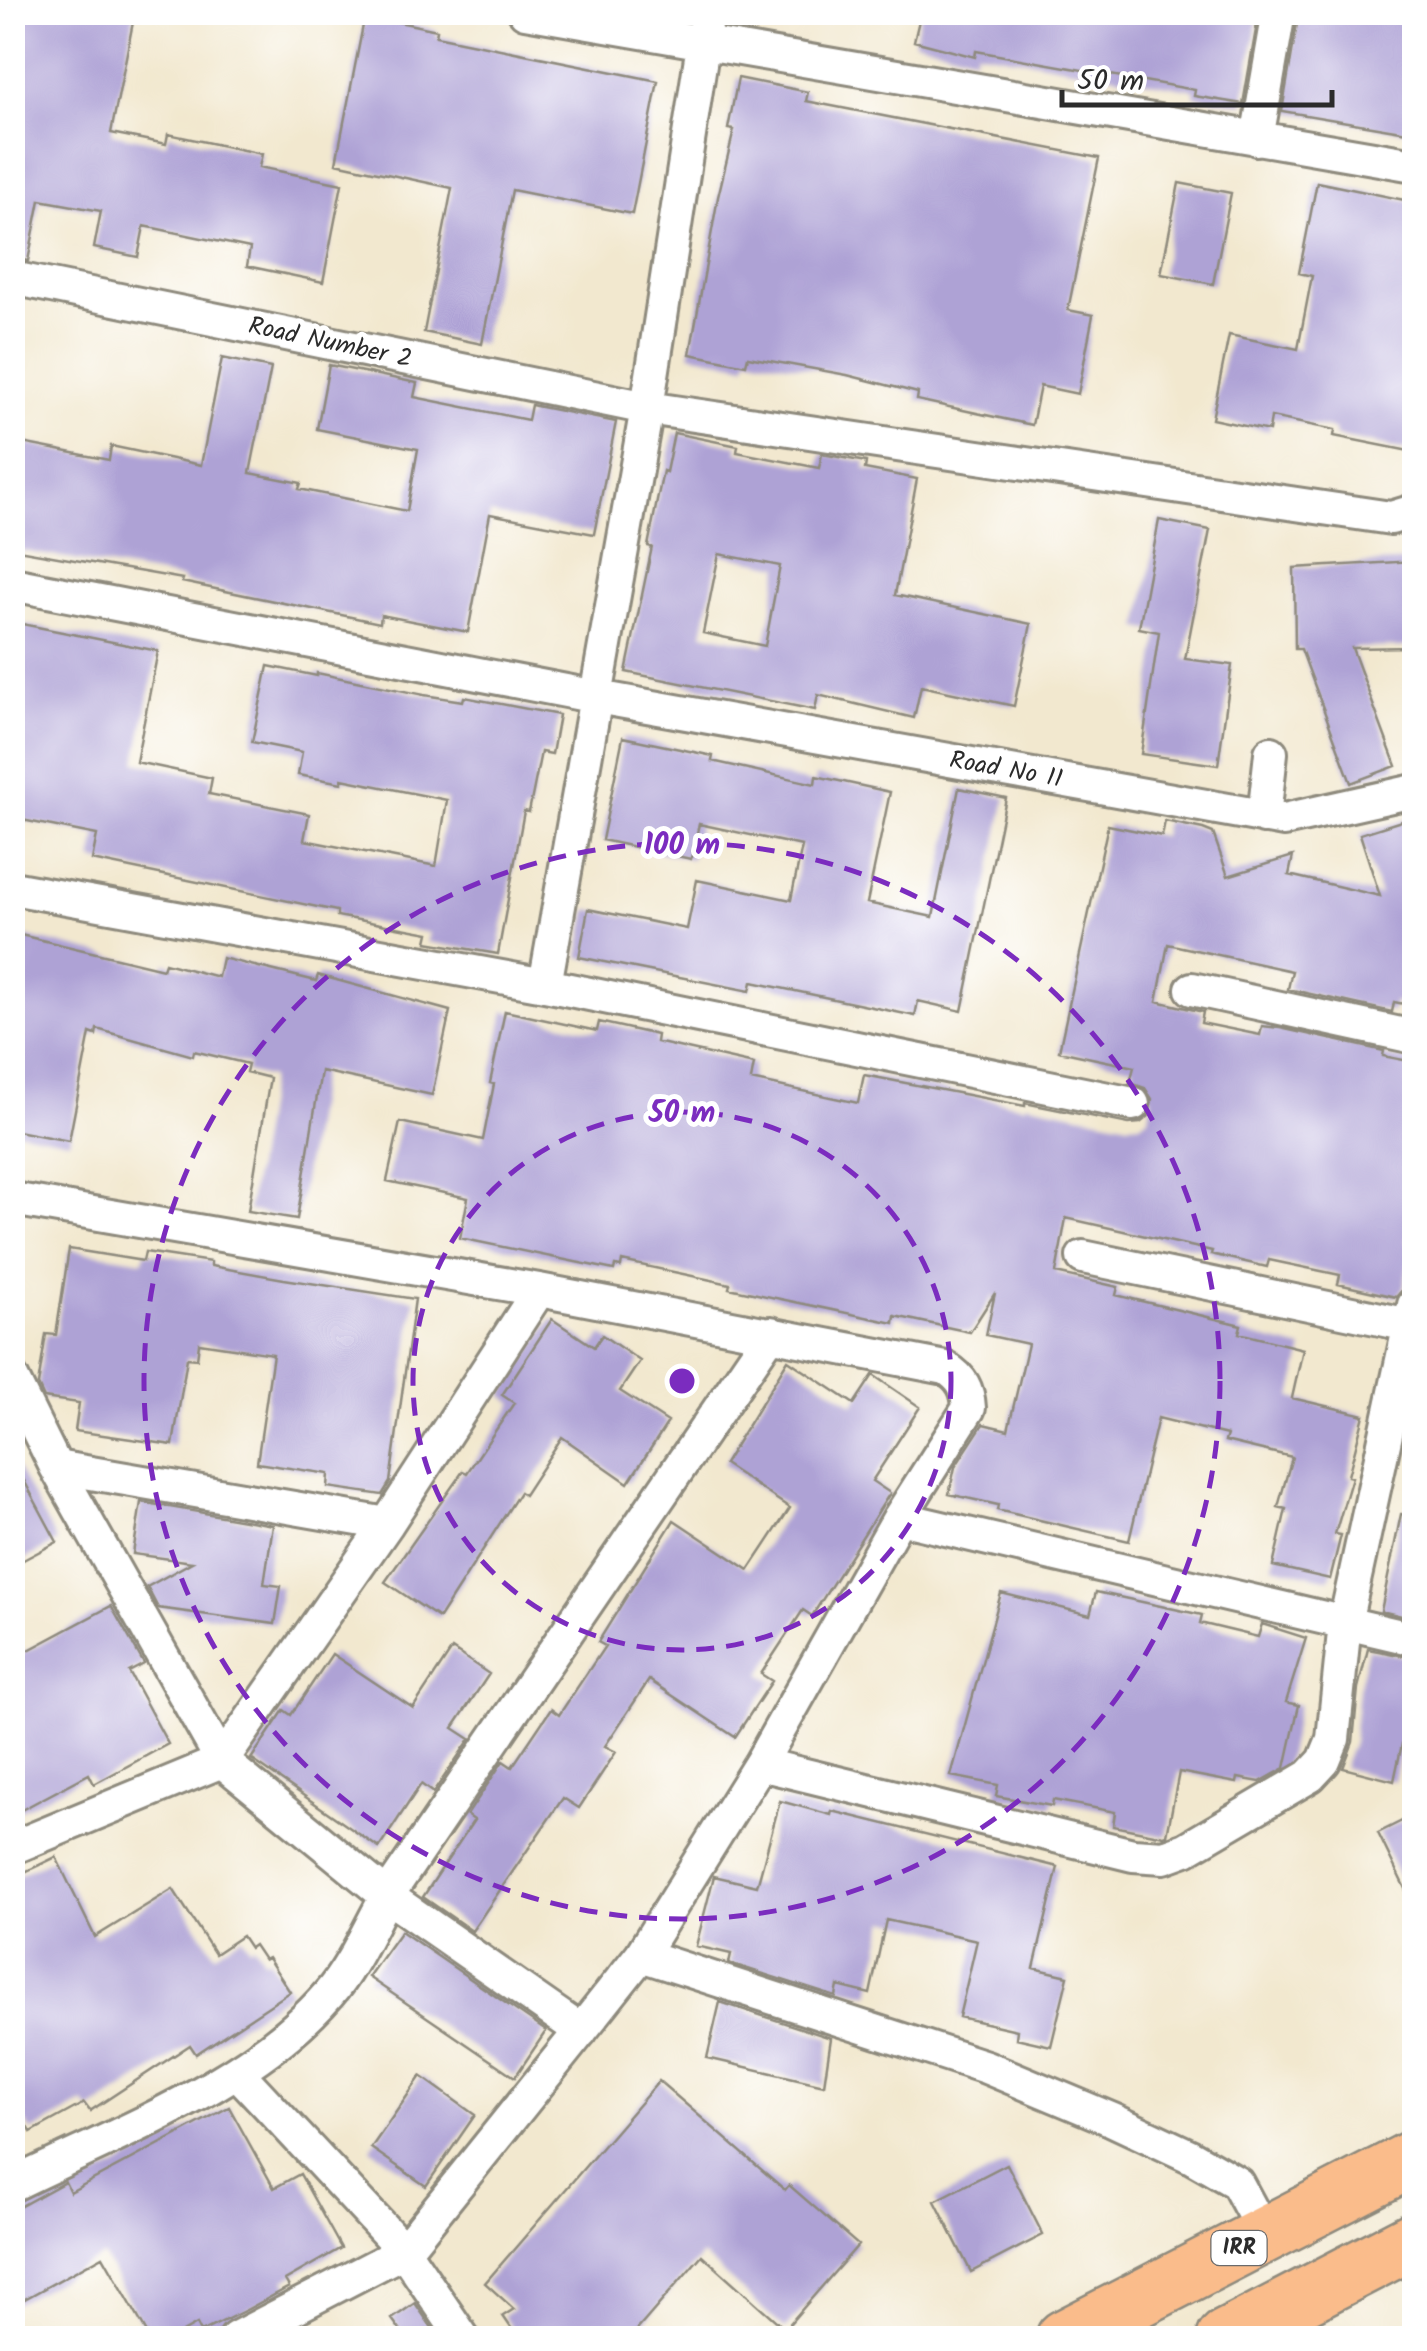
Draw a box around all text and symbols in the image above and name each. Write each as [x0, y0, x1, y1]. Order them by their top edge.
scale bar [1062, 45, 1332, 107]
text: 50 m [1077, 58, 1144, 106]
street label: Road Number 2 [245, 306, 415, 380]
street label: Road No 11 [946, 740, 1066, 800]
text: 100 m [644, 822, 720, 870]
text: 50 m [648, 1090, 715, 1138]
centre of rings [664, 1363, 700, 1399]
road number: IRR [1212, 2231, 1266, 2265]

